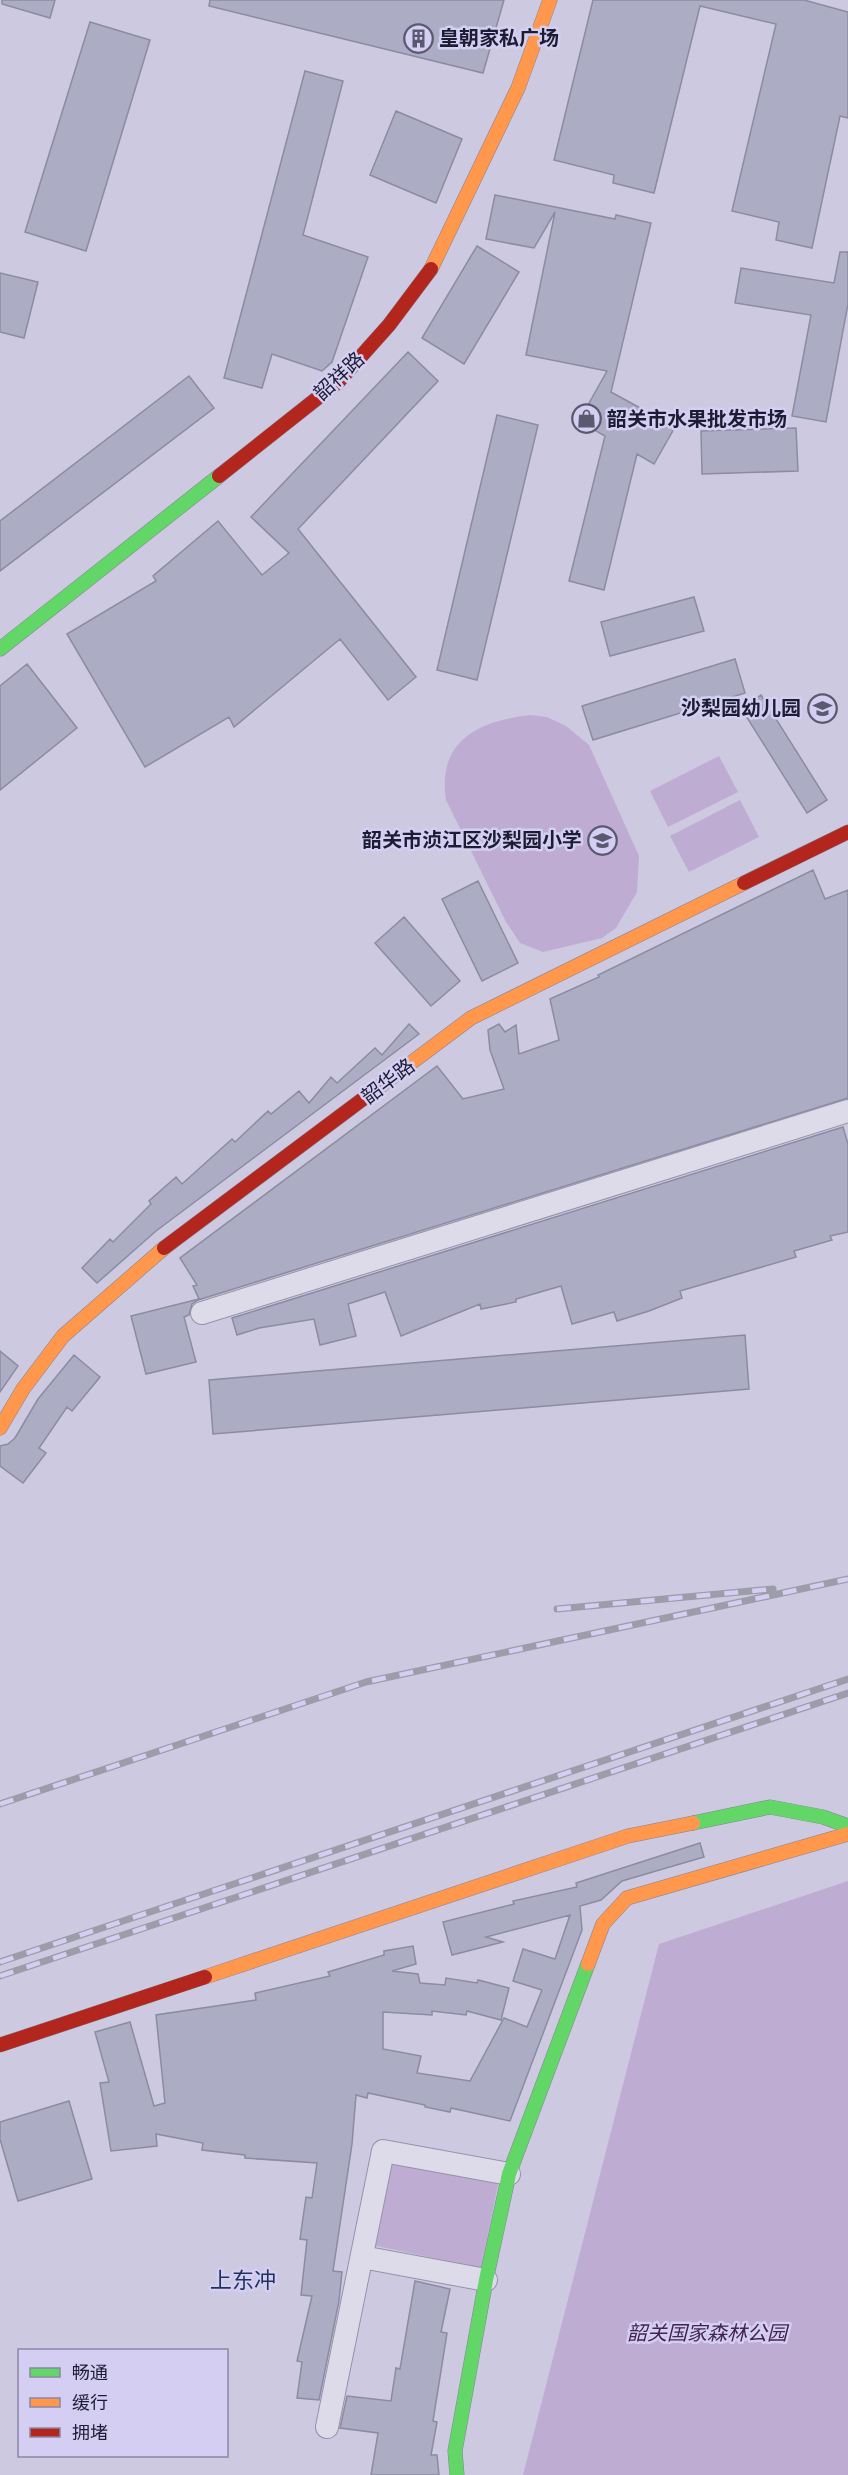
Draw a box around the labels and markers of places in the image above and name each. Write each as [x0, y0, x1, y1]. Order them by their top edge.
place label: 皇朝家私广场 [439, 21, 559, 51]
building icon: 皇朝家私广场 [402, 22, 434, 54]
place label: 韶关市水果批发市场 [607, 402, 787, 432]
shop icon: 韶关市水果批发市场 [570, 403, 602, 435]
place label: 沙梨园幼儿园 [681, 691, 801, 721]
school or university icon: 沙梨园幼儿园 [806, 692, 838, 724]
place label: 韶关市浈江区沙梨园小学 [362, 823, 582, 853]
school or university icon: 韶关市浈江区沙梨园小学 [587, 824, 619, 856]

